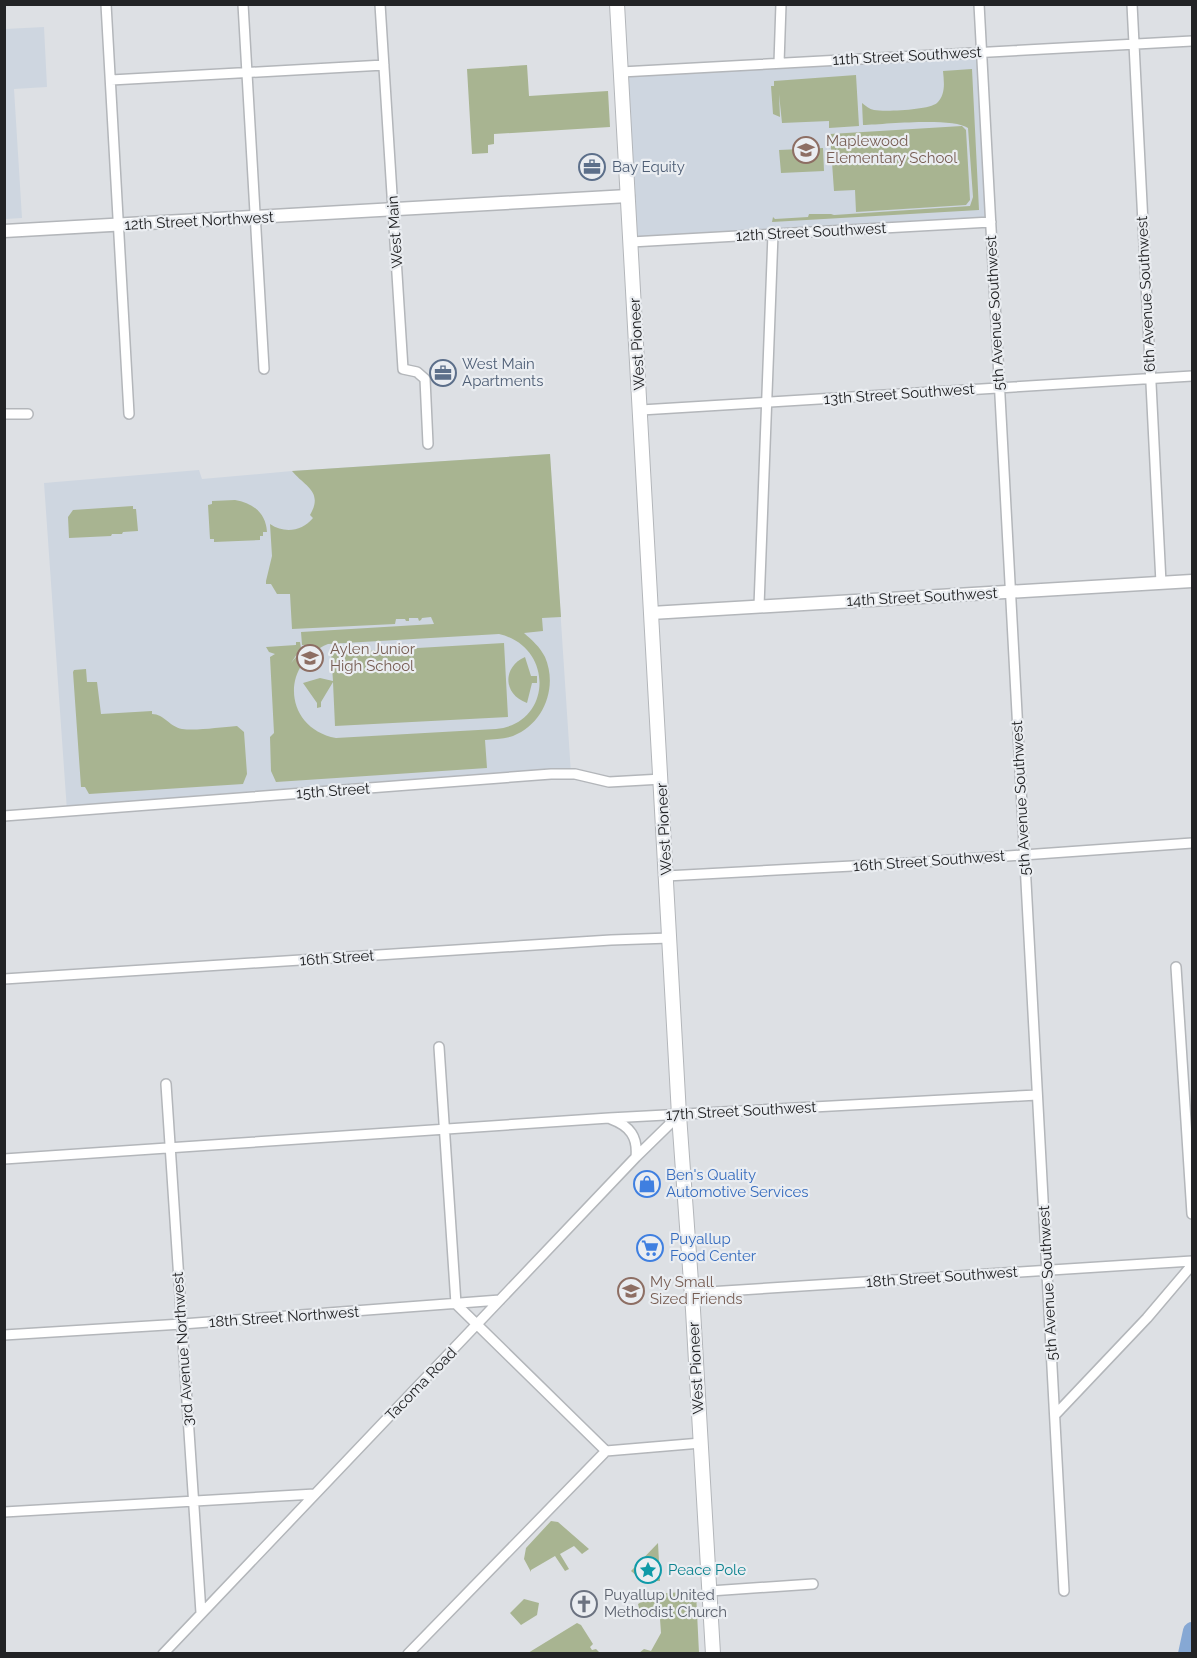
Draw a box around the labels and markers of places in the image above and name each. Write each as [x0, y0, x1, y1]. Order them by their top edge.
place label: Maplewood Elementary School [826, 132, 958, 167]
school or university icon: Maplewood Elementary School [791, 135, 821, 165]
office icon: Bay Equity [577, 152, 607, 182]
place label: Bay Equity [612, 158, 685, 176]
place label: West Main Apartments [462, 355, 543, 390]
office icon: West Main Apartments [428, 358, 458, 388]
place label: Aylen Junior High School [330, 640, 416, 675]
school or university icon: Aylen Junior High School [295, 643, 325, 673]
place label: Ben's Quality Automotive Services [666, 1166, 809, 1201]
shop icon: Ben's Quality Automotive Services [632, 1169, 662, 1199]
place label: Puyallup Food Center [670, 1230, 757, 1265]
supermarket icon: Puyallup Food Center [635, 1233, 665, 1263]
place label: My Small Sized Friends [650, 1273, 742, 1308]
school or university icon: My Small Sized Friends [616, 1276, 646, 1306]
place icon: Peace Pole [633, 1555, 663, 1585]
place label: Peace Pole [668, 1561, 746, 1579]
place label: Puyallup United Methodist Church [604, 1586, 727, 1621]
church icon: Puyallup United Methodist Church [569, 1589, 599, 1619]

